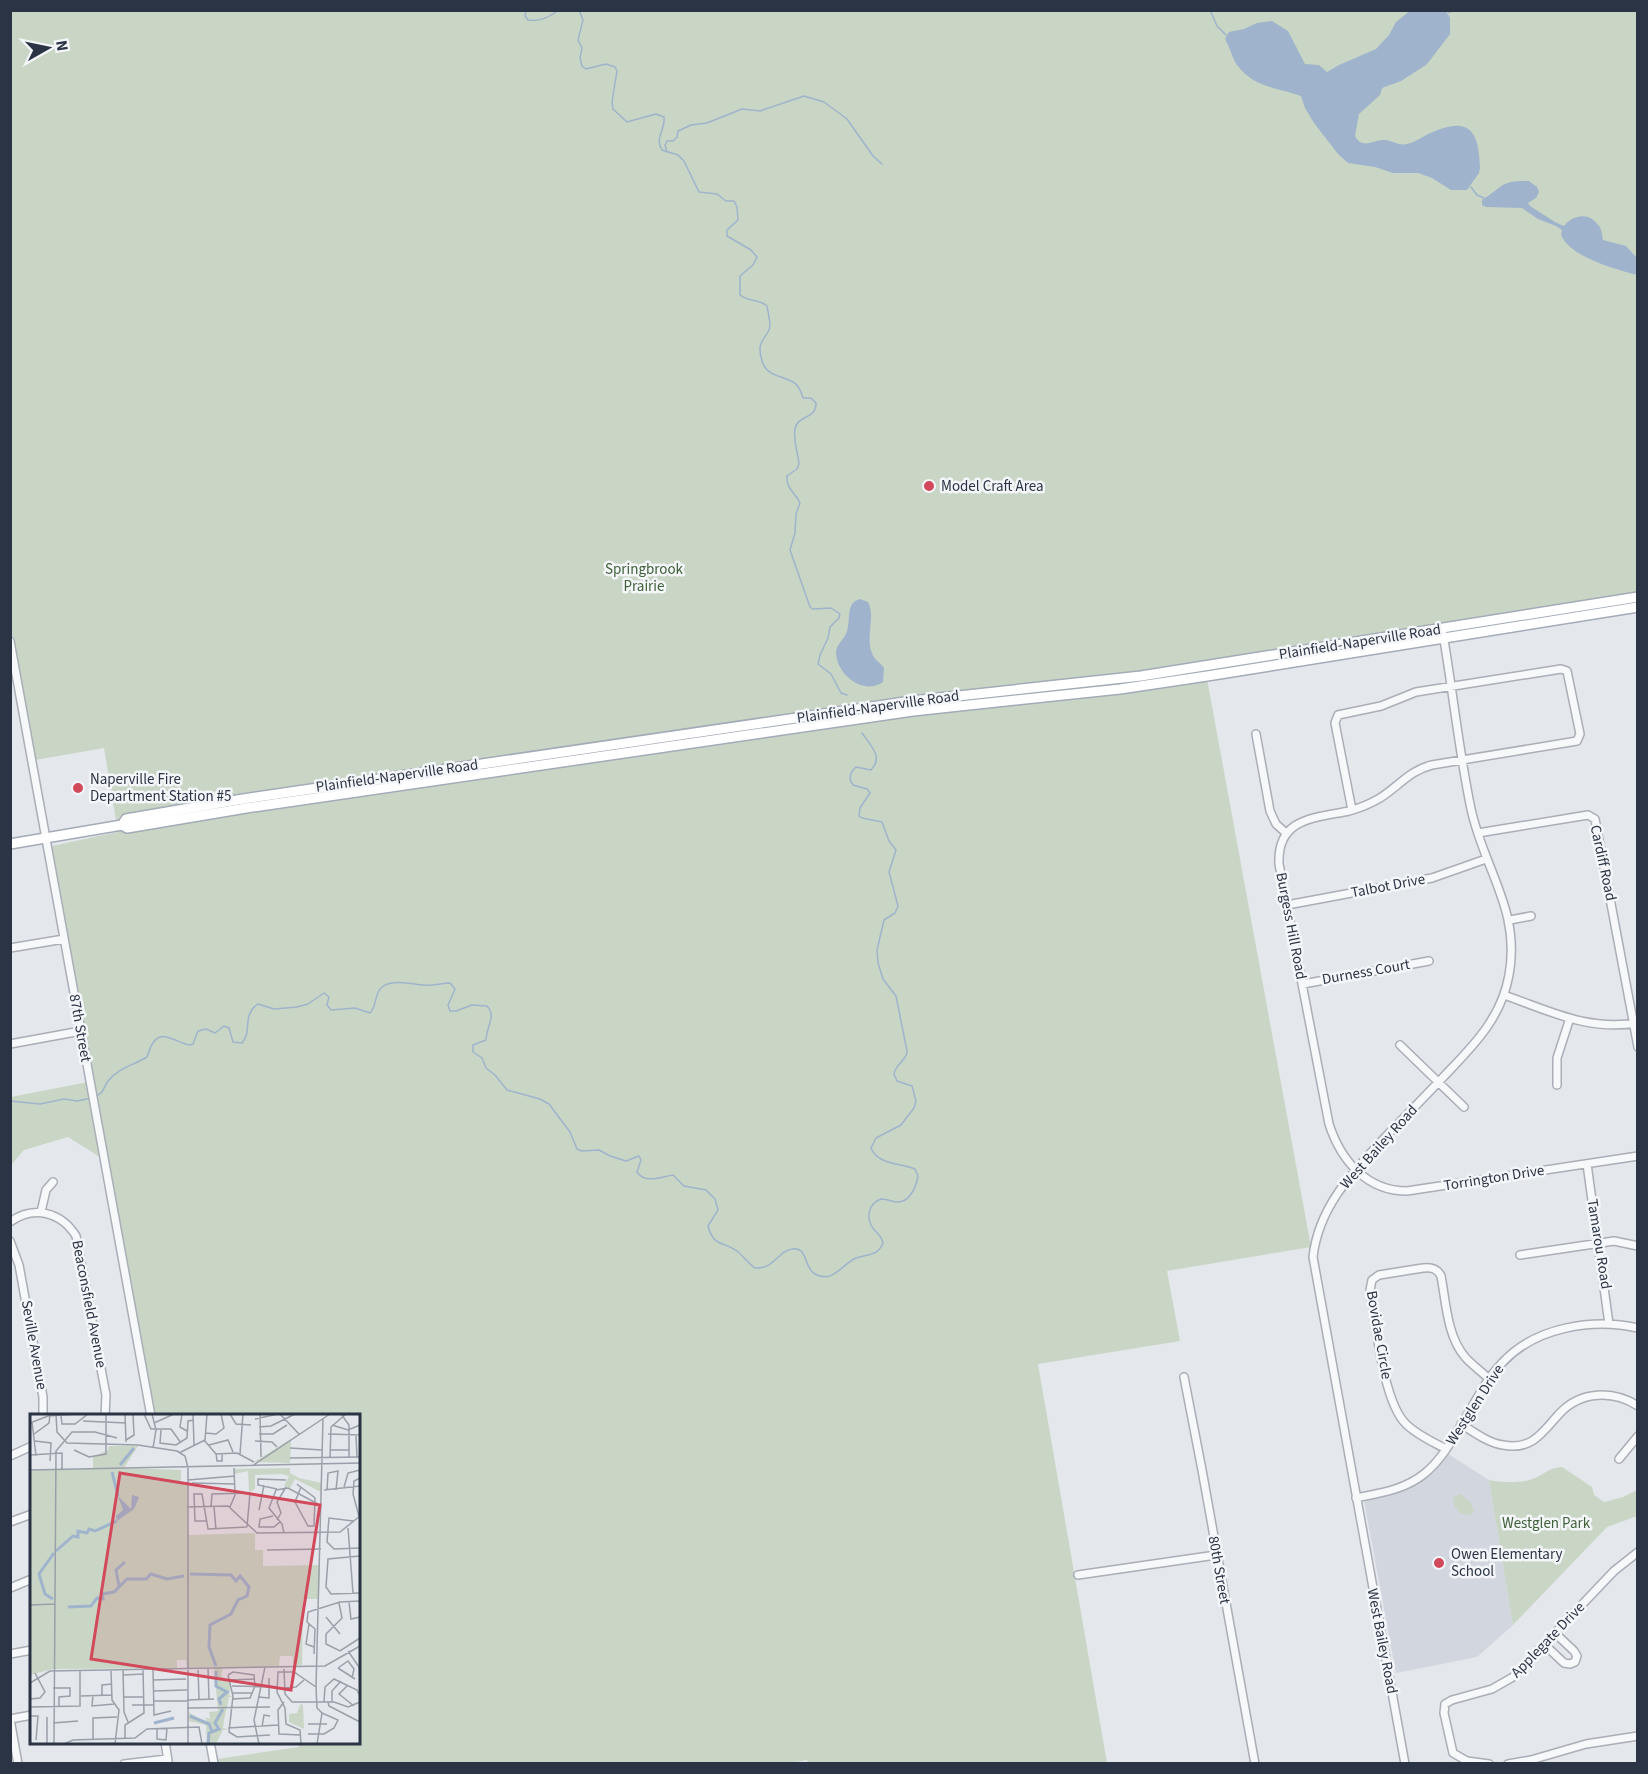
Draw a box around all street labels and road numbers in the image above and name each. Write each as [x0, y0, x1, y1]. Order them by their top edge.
street label: Plainfield-Naperville Road [1278, 619, 1442, 665]
street label: Plainfield-Naperville Road [795, 685, 961, 729]
street label: Plainfield-Naperville Road [314, 754, 480, 798]
street label: Cardiff Road [1585, 823, 1621, 903]
street label: Talbot Drive [1349, 869, 1427, 903]
street label: Burgess Hill Road [1270, 871, 1312, 981]
street label: Durness Court [1320, 954, 1412, 990]
street label: 87th Street [64, 992, 96, 1064]
street label: West Bailey Road [1335, 1100, 1423, 1194]
street label: Torrington Drive [1442, 1160, 1546, 1196]
street label: Tamarou Road [1582, 1197, 1616, 1291]
street label: Beaconsfield Avenue [66, 1238, 112, 1370]
street label: Bovidae Circle [1361, 1289, 1397, 1381]
street label: Seville Avenue [16, 1299, 52, 1391]
street label: Westglen Drive [1441, 1360, 1509, 1450]
street label: 80th Street [1203, 1534, 1235, 1606]
street label: West Bailey Road [1361, 1587, 1403, 1695]
street label: Applegate Drive [1506, 1597, 1590, 1683]

